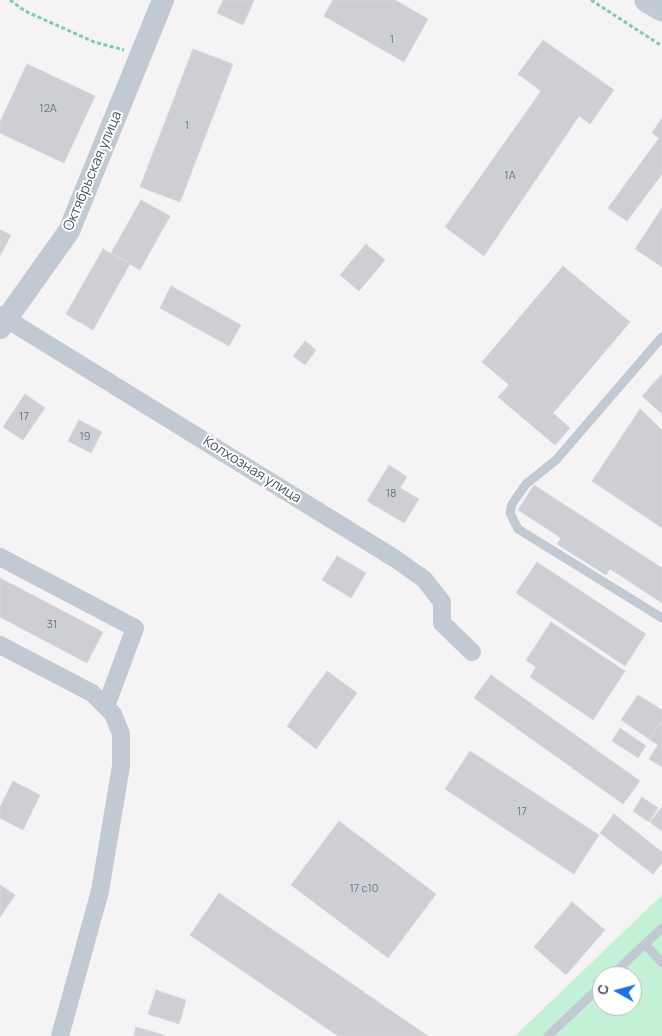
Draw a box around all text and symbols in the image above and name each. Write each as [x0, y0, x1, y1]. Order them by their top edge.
house number: 1 [390, 33, 394, 47]
house number: 12А [39, 102, 57, 116]
street label: Октябрьская улица [60, 109, 126, 233]
house number: 1 [185, 119, 189, 133]
house number: 1А [504, 169, 516, 183]
house number: 17 [19, 410, 29, 424]
house number: 19 [79, 430, 91, 444]
street label: Колхозная улица [200, 433, 304, 507]
house number: 18 [386, 487, 396, 501]
house number: 31 [47, 618, 57, 632]
house number: 17 [517, 805, 527, 819]
house number: 17 с10 [349, 882, 379, 896]
north arrow [592, 966, 642, 1016]
text: С [593, 983, 613, 996]

